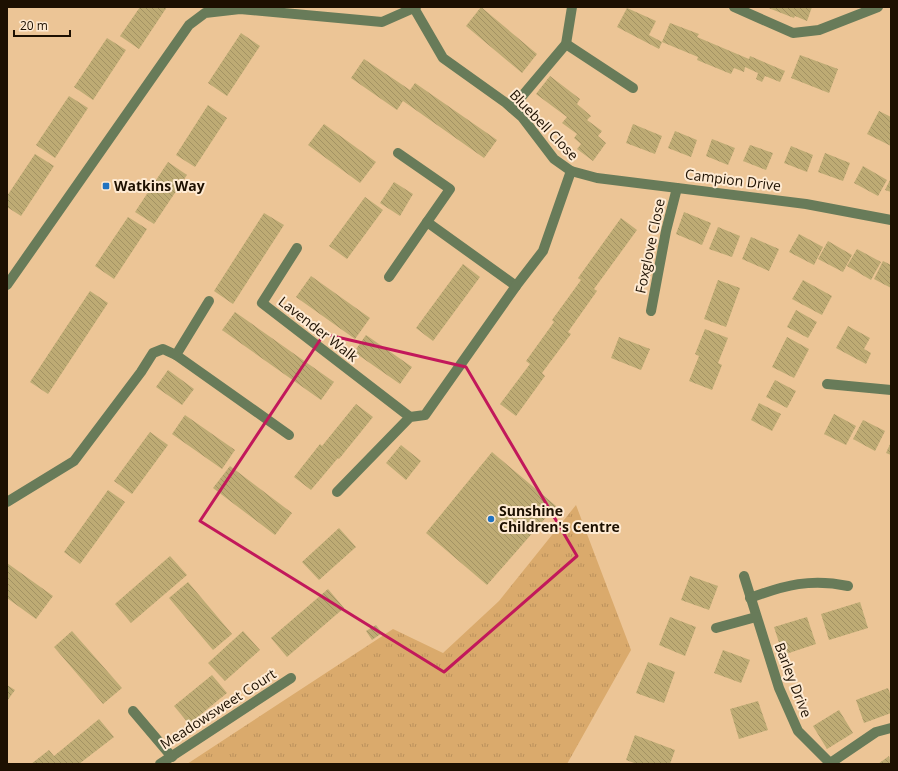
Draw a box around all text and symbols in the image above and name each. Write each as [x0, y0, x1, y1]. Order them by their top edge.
scale bar [14, 12, 70, 38]
text: 20 m [20, 17, 48, 34]
street label: Bluebell Close [506, 85, 583, 164]
street label: Campion Drive [684, 164, 782, 195]
place label: Watkins Way [114, 176, 205, 195]
marker: Watkins Way [101, 181, 111, 191]
street label: Foxglove Close [630, 197, 669, 295]
street label: Lavender Walk [275, 292, 362, 366]
place label: Sunshine Children's Centre [499, 501, 620, 536]
marker: Sunshine Children's Centre [486, 514, 496, 524]
street label: Barley Drive [770, 640, 817, 720]
street label: Meadowsweet Court [156, 664, 279, 753]

